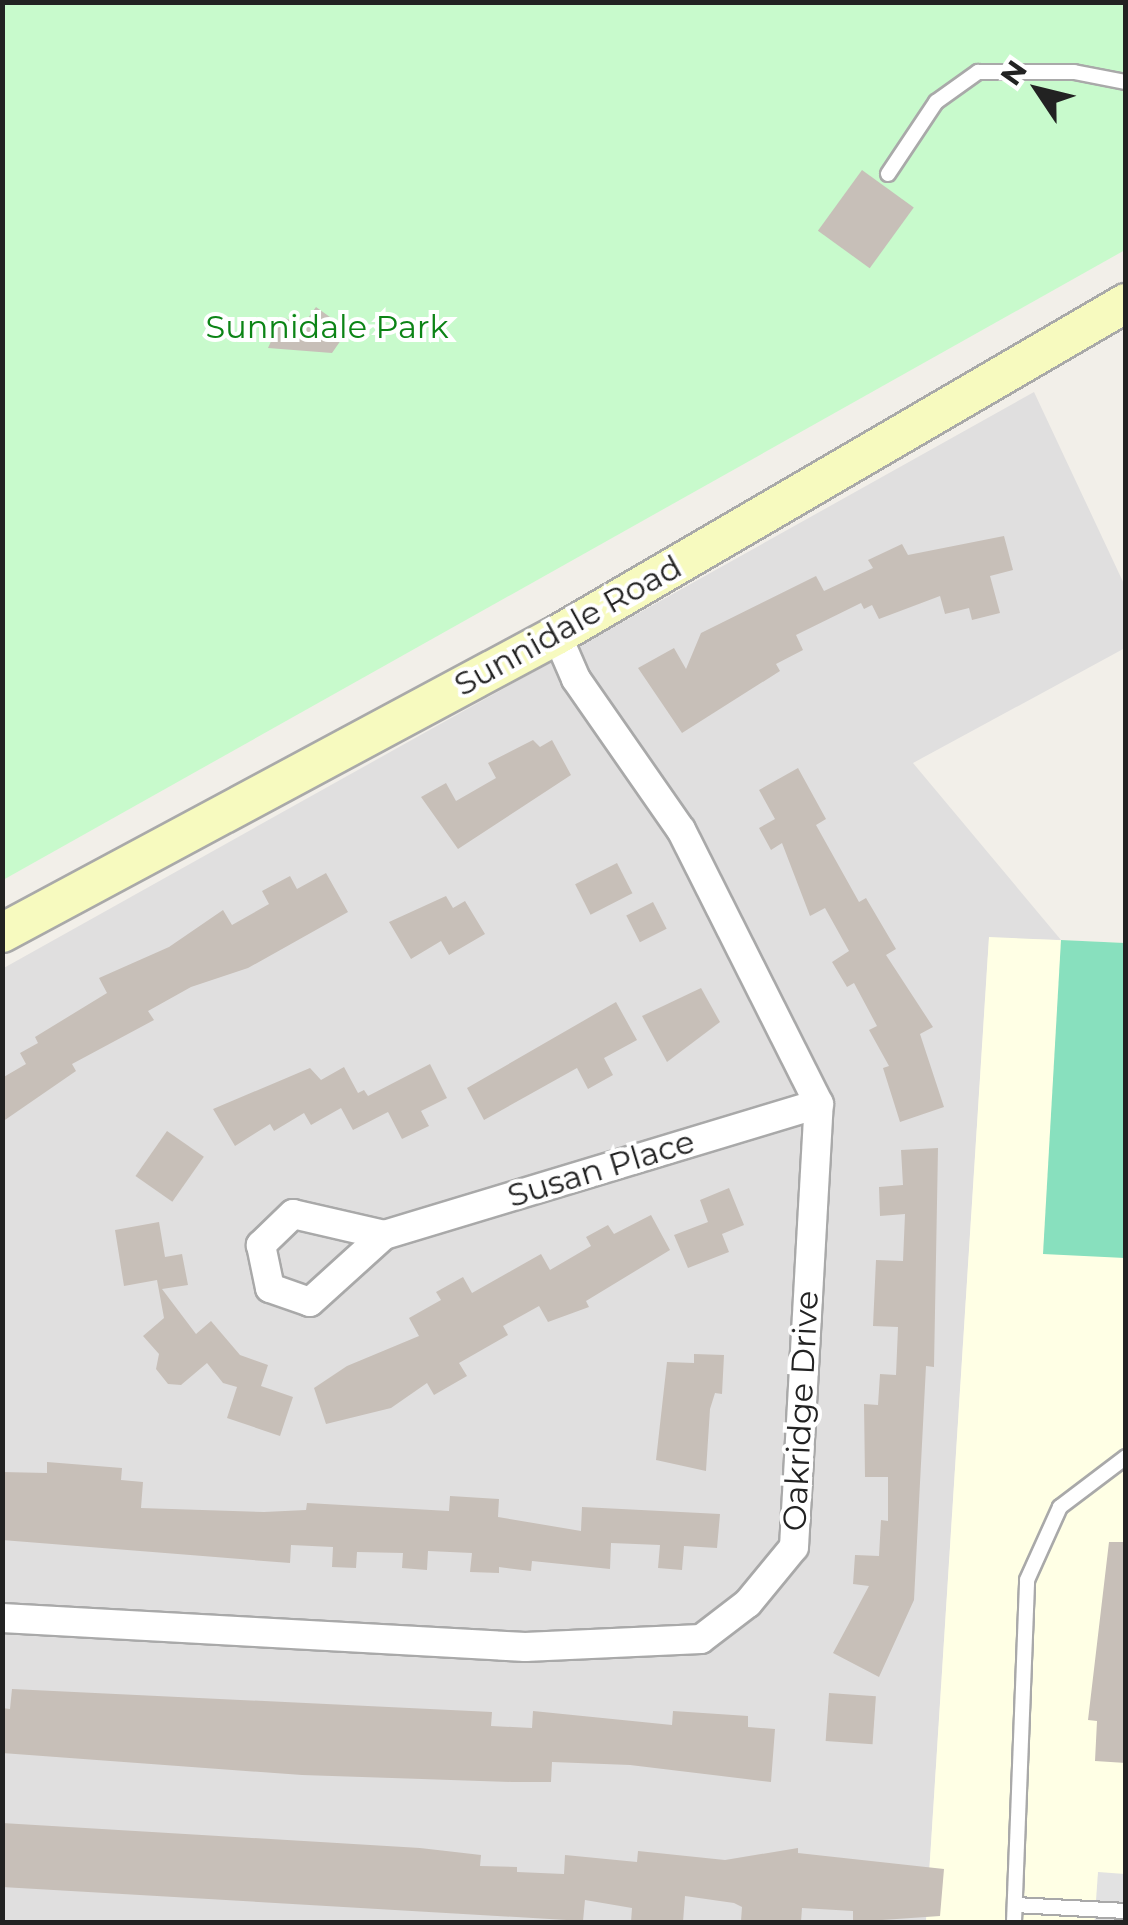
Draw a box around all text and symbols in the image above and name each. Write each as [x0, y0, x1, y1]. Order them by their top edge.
north arrow [988, 40, 1088, 140]
text: N [993, 54, 1034, 92]
park label: Sunnidale Park [205, 308, 449, 346]
street label: Sunnidale Road [448, 548, 688, 704]
street label: Susan Place [503, 1122, 699, 1216]
street label: Oakridge Drive [776, 1290, 826, 1532]

